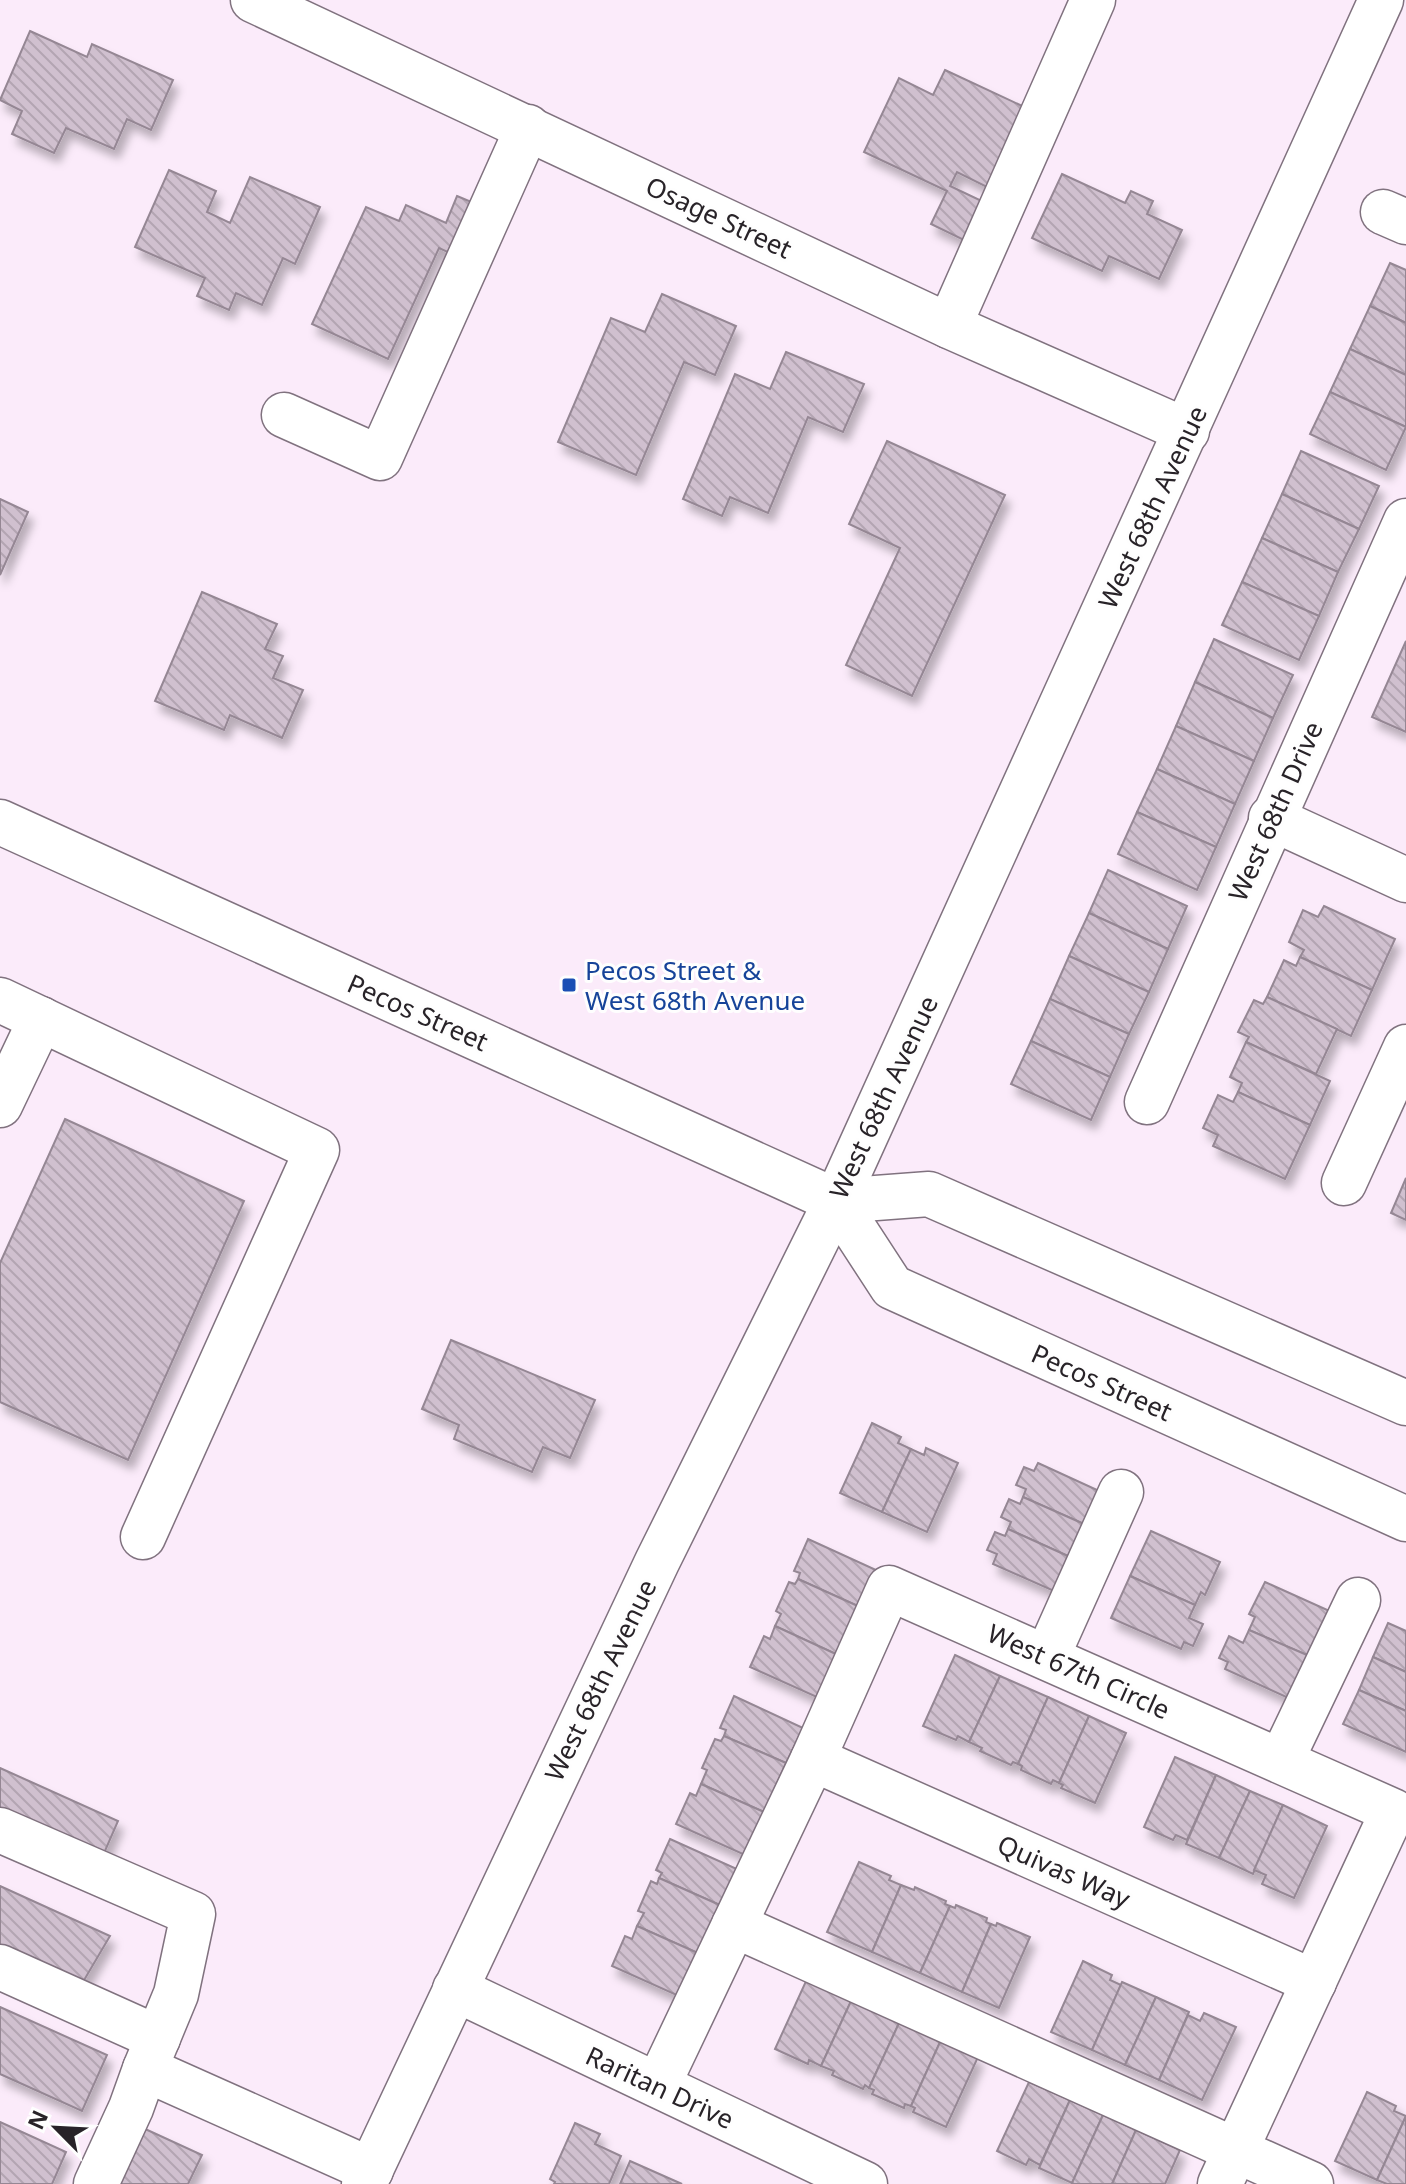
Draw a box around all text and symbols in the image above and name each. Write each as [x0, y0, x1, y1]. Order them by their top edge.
street label: Osage Street [640, 167, 798, 267]
street label: West 68th Avenue [1089, 400, 1215, 614]
street label: West 68th Drive [1219, 715, 1331, 907]
place label: Pecos Street & West 68th Avenue [585, 952, 805, 1018]
street label: Pecos Street [342, 965, 494, 1059]
marker: Pecos Street & West 68th Avenue [560, 976, 578, 994]
street label: West 68th Avenue [820, 990, 946, 1204]
street label: Pecos Street [1026, 1335, 1178, 1429]
street label: West 68th Avenue [536, 1573, 664, 1787]
street label: West 67th Circle [982, 1615, 1176, 1727]
street label: Quivas Way [992, 1826, 1137, 1917]
street label: Raritan Drive [580, 2037, 740, 2137]
north arrow [16, 2088, 96, 2168]
text: N [19, 2105, 54, 2134]

